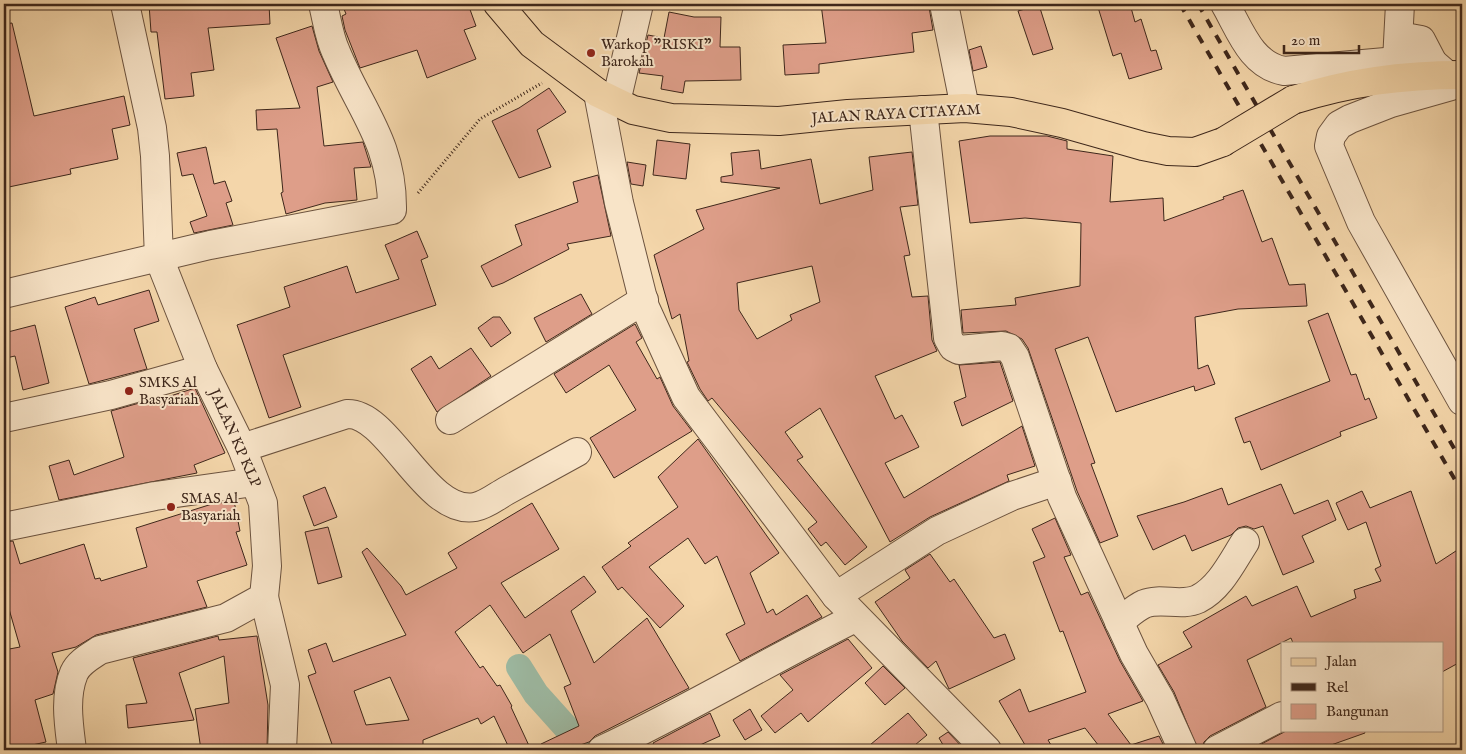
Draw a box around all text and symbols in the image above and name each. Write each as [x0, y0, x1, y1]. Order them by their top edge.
scale bar [1284, 22, 1358, 54]
text: 20 m [1291, 31, 1321, 50]
place label: Warkop "RISKI" Barokah [601, 35, 712, 71]
marker: Warkop "RISKI" Barokah [585, 47, 597, 59]
street label: JALAN RAYA CITAYAM [809, 100, 981, 128]
place label: SMKS Al Basyariah [139, 373, 198, 409]
street label: JALAN KP KLP [204, 384, 265, 491]
marker: SMKS Al Basyariah [123, 385, 135, 397]
place label: SMAS Al Basyariah [181, 489, 240, 525]
marker: SMAS Al Basyariah [165, 501, 177, 513]
legend [1281, 642, 1444, 732]
text: Jalan [1324, 652, 1357, 671]
text: Rel [1326, 678, 1349, 697]
text: Bangunan [1326, 702, 1389, 721]

